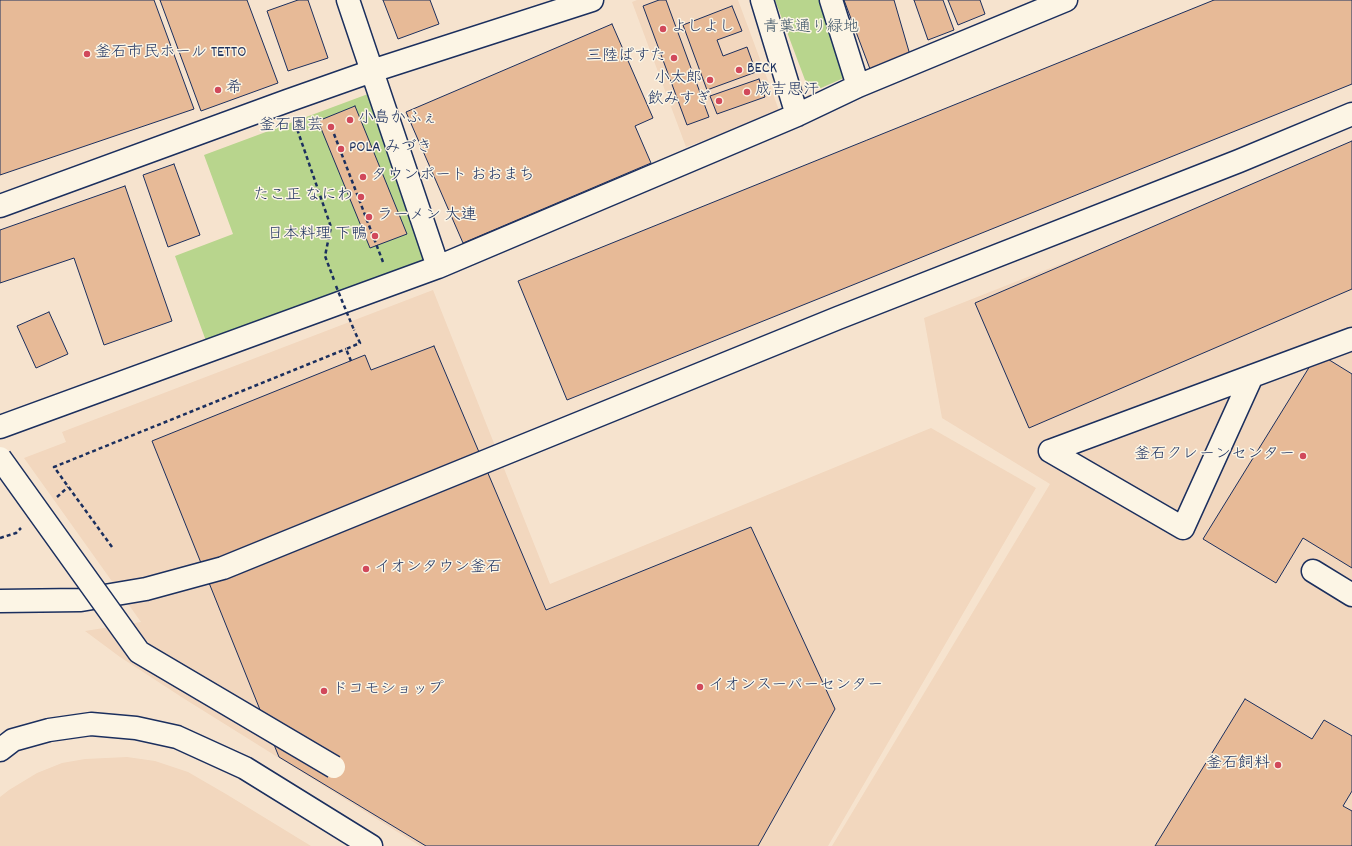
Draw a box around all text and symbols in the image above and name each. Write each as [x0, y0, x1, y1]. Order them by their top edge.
place label: よしよし [671, 19, 735, 39]
park label: 青葉通り緑地 [763, 19, 859, 39]
marker: よしよし [658, 24, 668, 34]
place label: 釜石市民ホール TETTO [95, 44, 246, 64]
place label: 三陸ぱすた [586, 48, 666, 68]
marker: 釜石市民ホール TETTO [82, 49, 92, 59]
marker: 三陸ぱすた [669, 53, 679, 63]
place label: BECK [747, 60, 777, 80]
marker: BECK [734, 65, 744, 75]
place label: 小太郎 [654, 70, 702, 90]
marker: 小太郎 [705, 75, 715, 85]
place label: 希 [226, 80, 242, 100]
place label: 成吉思汗 [755, 82, 819, 102]
marker: 希 [213, 85, 223, 95]
marker: 成吉思汗 [742, 87, 752, 97]
place label: 飲みすぎ [647, 91, 711, 111]
marker: 飲みすぎ [714, 96, 724, 106]
place label: 小島かふぇ [358, 110, 438, 130]
marker: 小島かふぇ [345, 115, 355, 125]
place label: 釜石園芸 [259, 117, 323, 137]
marker: 釜石園芸 [326, 122, 336, 132]
place label: POLA みづき [349, 139, 432, 159]
marker: POLA みづき [336, 144, 346, 154]
place label: タウンポート おおまち [371, 167, 535, 187]
marker: タウンポート おおまち [358, 172, 368, 182]
place label: たこ正 なにわ [253, 187, 353, 207]
marker: たこ正 なにわ [356, 192, 366, 202]
place label: ラーメン 大連 [377, 207, 477, 227]
marker: ラーメン 大連 [364, 212, 374, 222]
place label: 日本料理 下鴨 [267, 226, 367, 246]
marker: 日本料理 下鴨 [370, 231, 380, 241]
place label: 釜石クレーンセンター [1134, 446, 1295, 466]
marker: 釜石クレーンセンター [1298, 451, 1308, 461]
place label: イオンタウン釜石 [374, 559, 502, 579]
marker: イオンタウン釜石 [361, 564, 371, 574]
place label: イオンスーパーセンター [708, 677, 883, 697]
place label: ドコモショップ [332, 681, 444, 701]
marker: イオンスーパーセンター [695, 682, 705, 692]
marker: ドコモショップ [319, 686, 329, 696]
place label: 釜石飼料 [1206, 755, 1270, 775]
marker: 釜石飼料 [1273, 760, 1283, 770]

